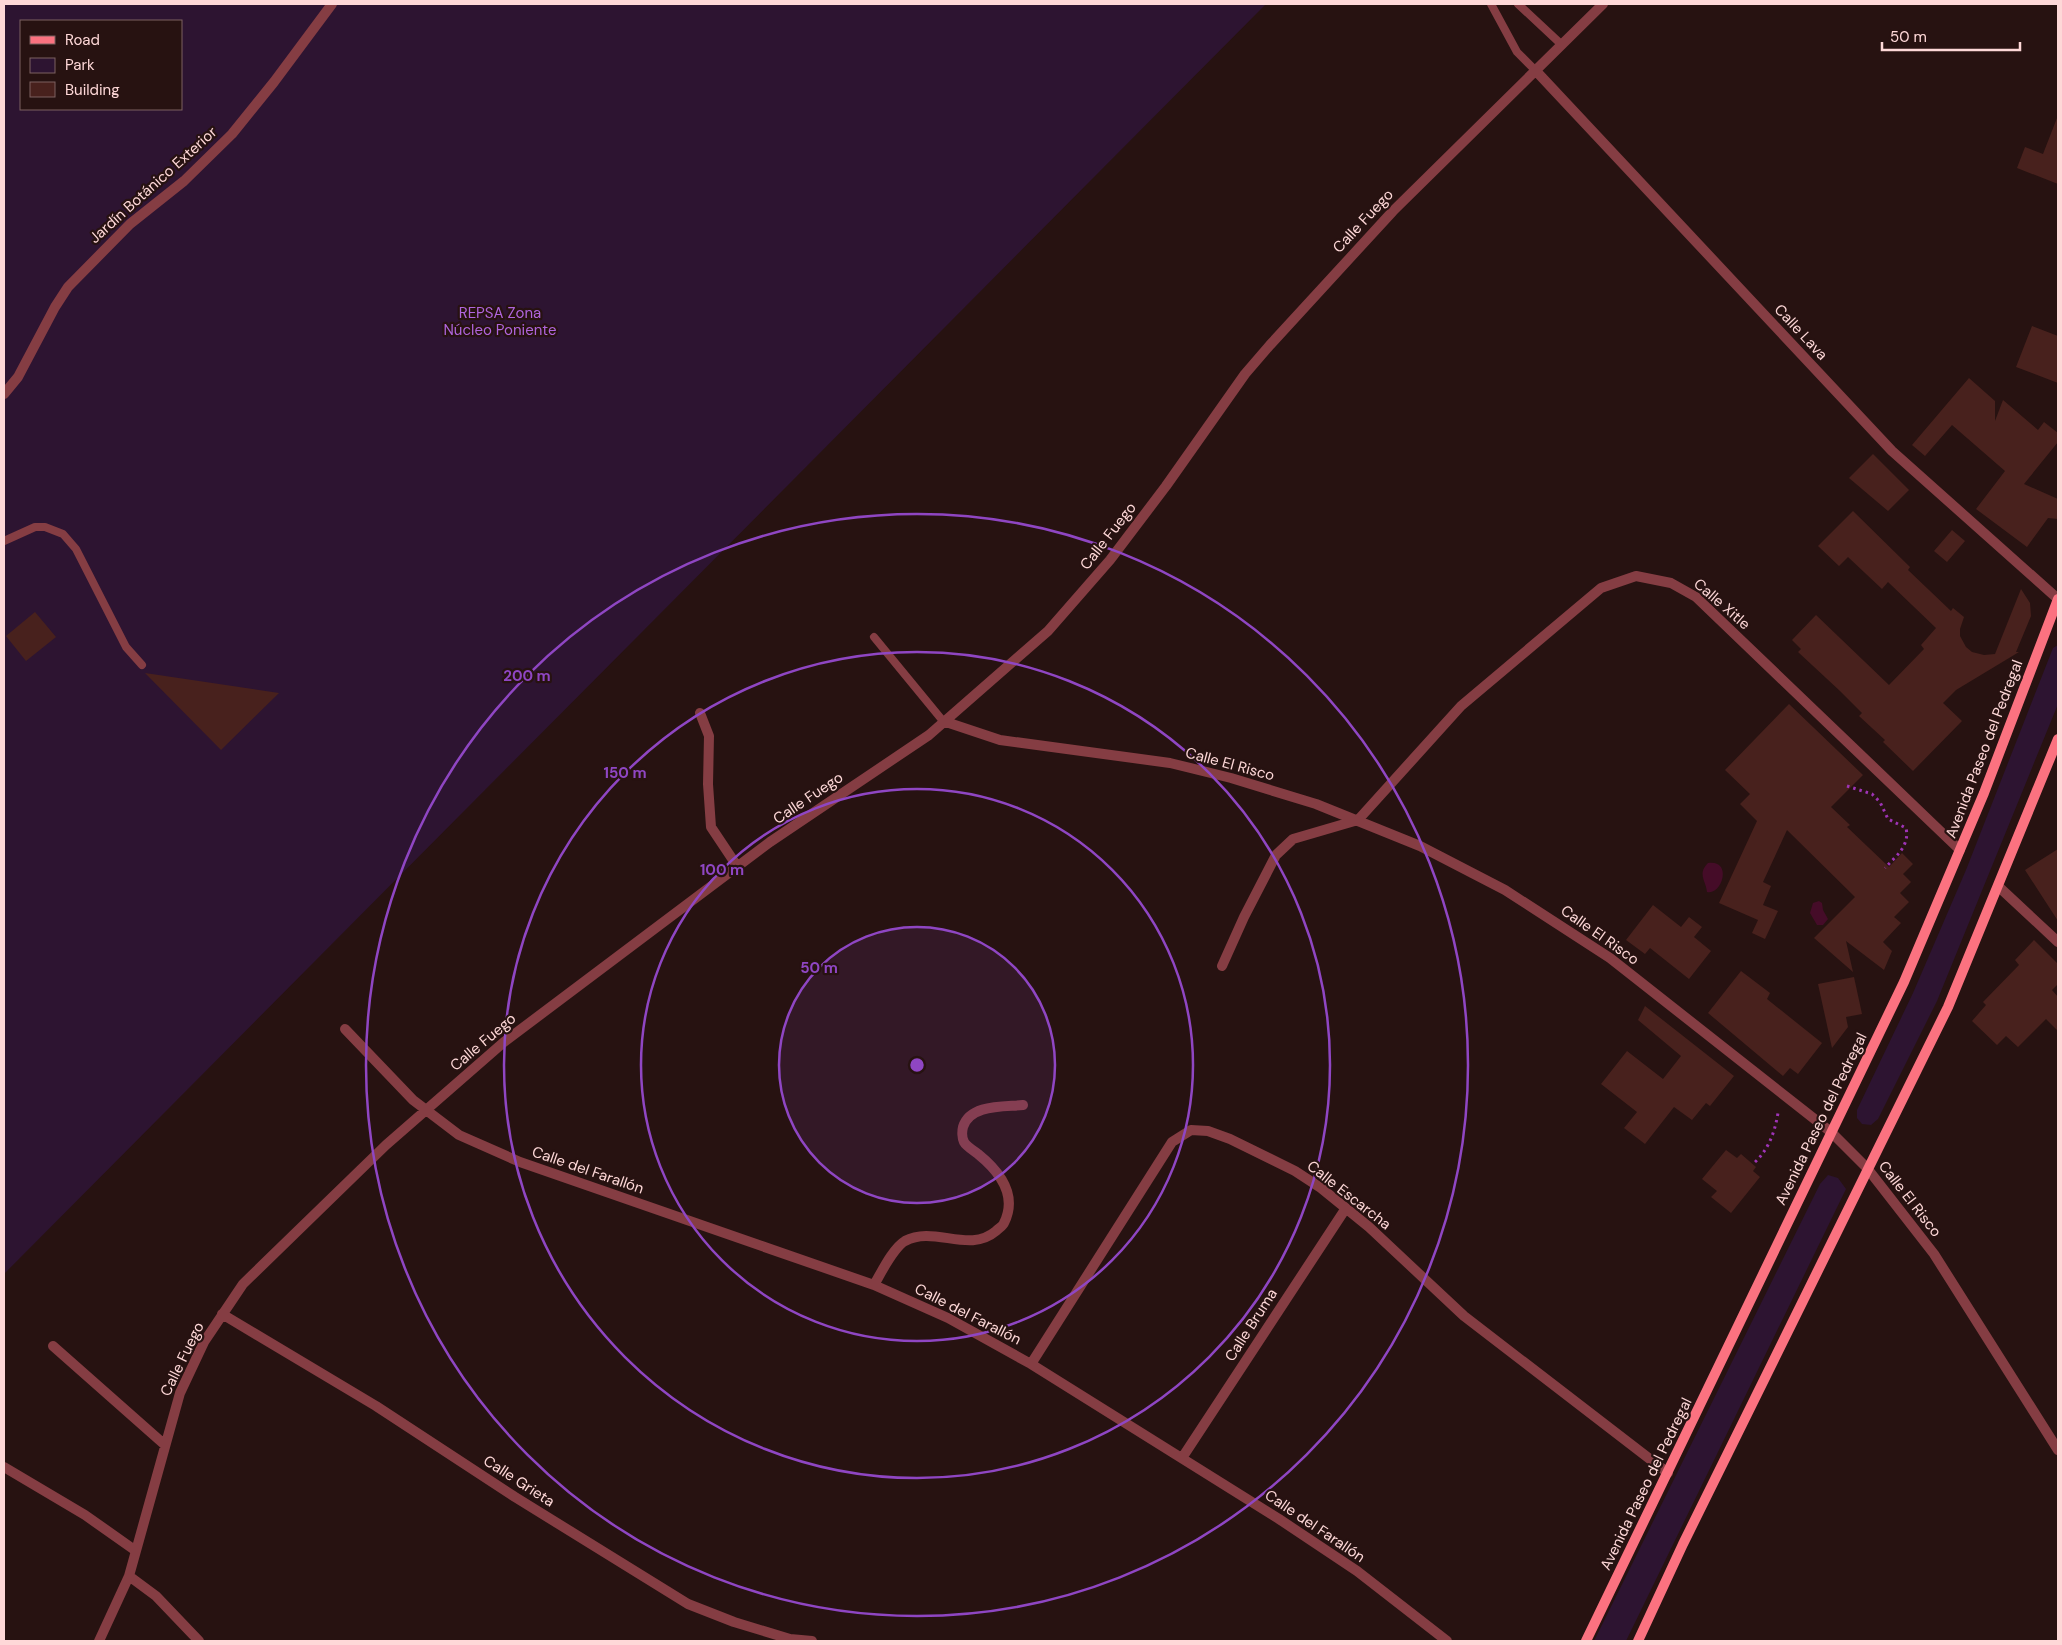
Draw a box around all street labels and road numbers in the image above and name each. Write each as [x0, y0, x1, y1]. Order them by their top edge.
street label: Jardín Botánico Exterior [85, 122, 221, 248]
street label: Calle Fuego [1328, 185, 1398, 257]
street label: Calle Lava [1770, 300, 1832, 364]
street label: Calle Fuego [1075, 498, 1141, 574]
street label: Calle Xitle [1690, 574, 1754, 634]
street label: Avenida Paseo del Pedregal [1941, 657, 2027, 841]
street label: Calle El Risco [1183, 743, 1277, 786]
street label: Calle Fuego [769, 767, 847, 829]
street label: Calle El Risco [1557, 901, 1643, 969]
street label: Calle Fuego [446, 1009, 520, 1075]
street label: Avenida Paseo del Pedregal [1770, 1029, 1872, 1209]
street label: Calle del Farallón [529, 1142, 647, 1198]
street label: Calle Escarcha [1303, 1156, 1395, 1234]
street label: Calle El Risco [1874, 1157, 1946, 1241]
street label: Calle del Farallón [911, 1279, 1025, 1349]
street label: Calle Bruma [1220, 1285, 1282, 1365]
street label: Calle Fuego [155, 1318, 209, 1399]
street label: Avenida Paseo del Pedregal [1595, 1394, 1697, 1574]
street label: Calle Grieta [480, 1451, 558, 1511]
street label: Calle del Farallón [1261, 1485, 1369, 1567]

